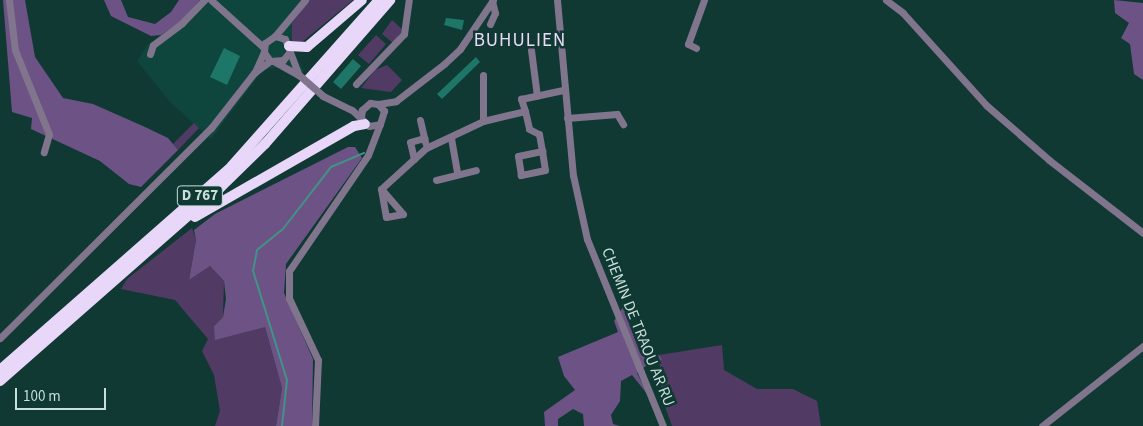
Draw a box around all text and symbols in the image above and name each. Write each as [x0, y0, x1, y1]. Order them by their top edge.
district label: BUHULIEN [473, 30, 567, 52]
road number: D 767 [176, 184, 224, 208]
street label: CHEMIN DE TRAOU AR RU [597, 245, 679, 409]
scale bar [18, 378, 109, 410]
text: 100 m [23, 386, 61, 407]

